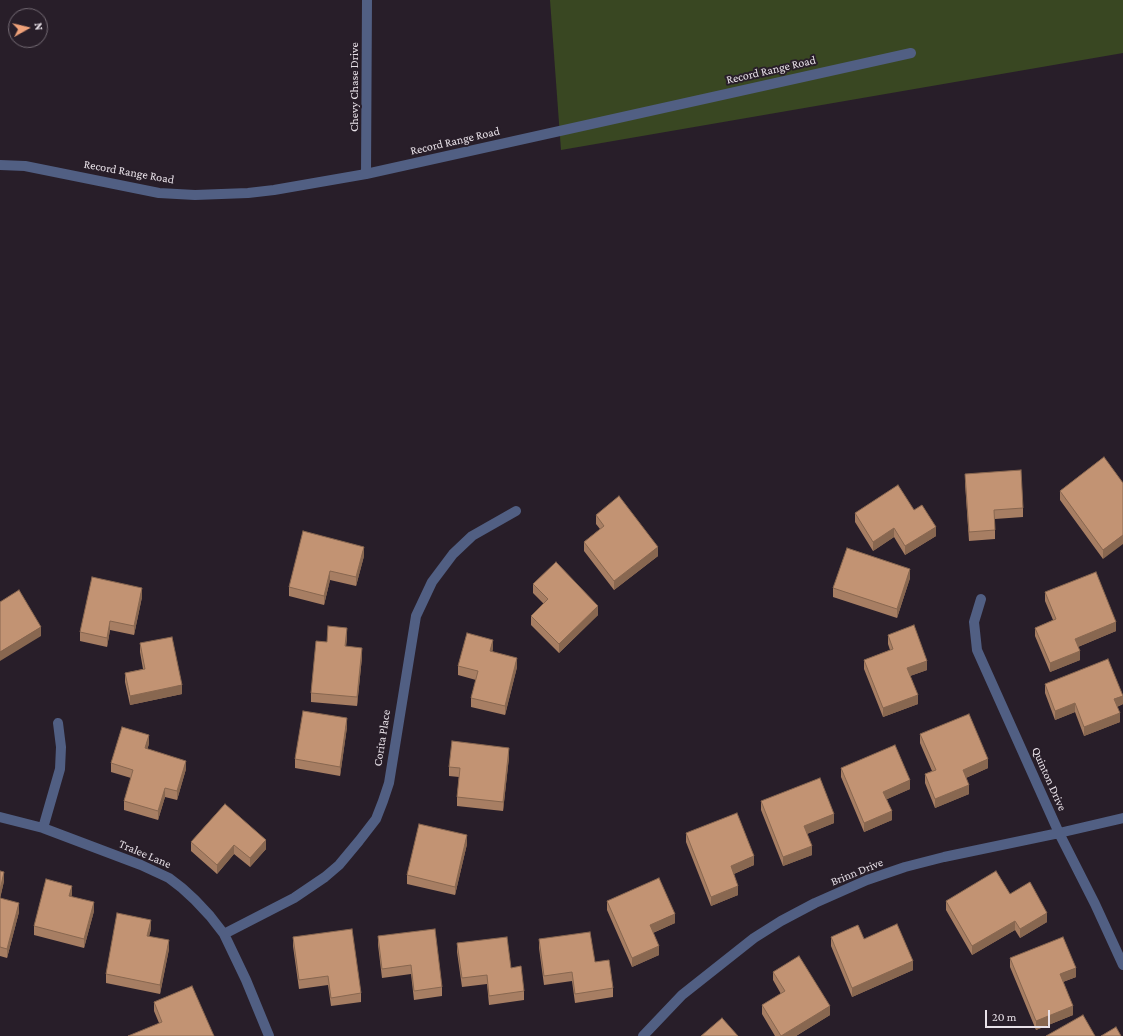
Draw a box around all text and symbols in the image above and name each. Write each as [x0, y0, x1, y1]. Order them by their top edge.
north arrow [8, 8, 48, 48]
text: N [32, 22, 45, 31]
street label: Chevy Chase Drive [347, 42, 361, 132]
street label: Record Range Road [725, 53, 817, 87]
street label: Record Range Road [409, 124, 501, 158]
street label: Record Range Road [83, 157, 175, 187]
street label: Corita Place [370, 709, 394, 767]
street label: Quinton Drive [1028, 745, 1070, 813]
street label: Tralee Lane [117, 837, 173, 871]
street label: Brinn Drive [829, 855, 885, 889]
scale bar [987, 1002, 1052, 1028]
text: 20 m [992, 1010, 1016, 1024]

